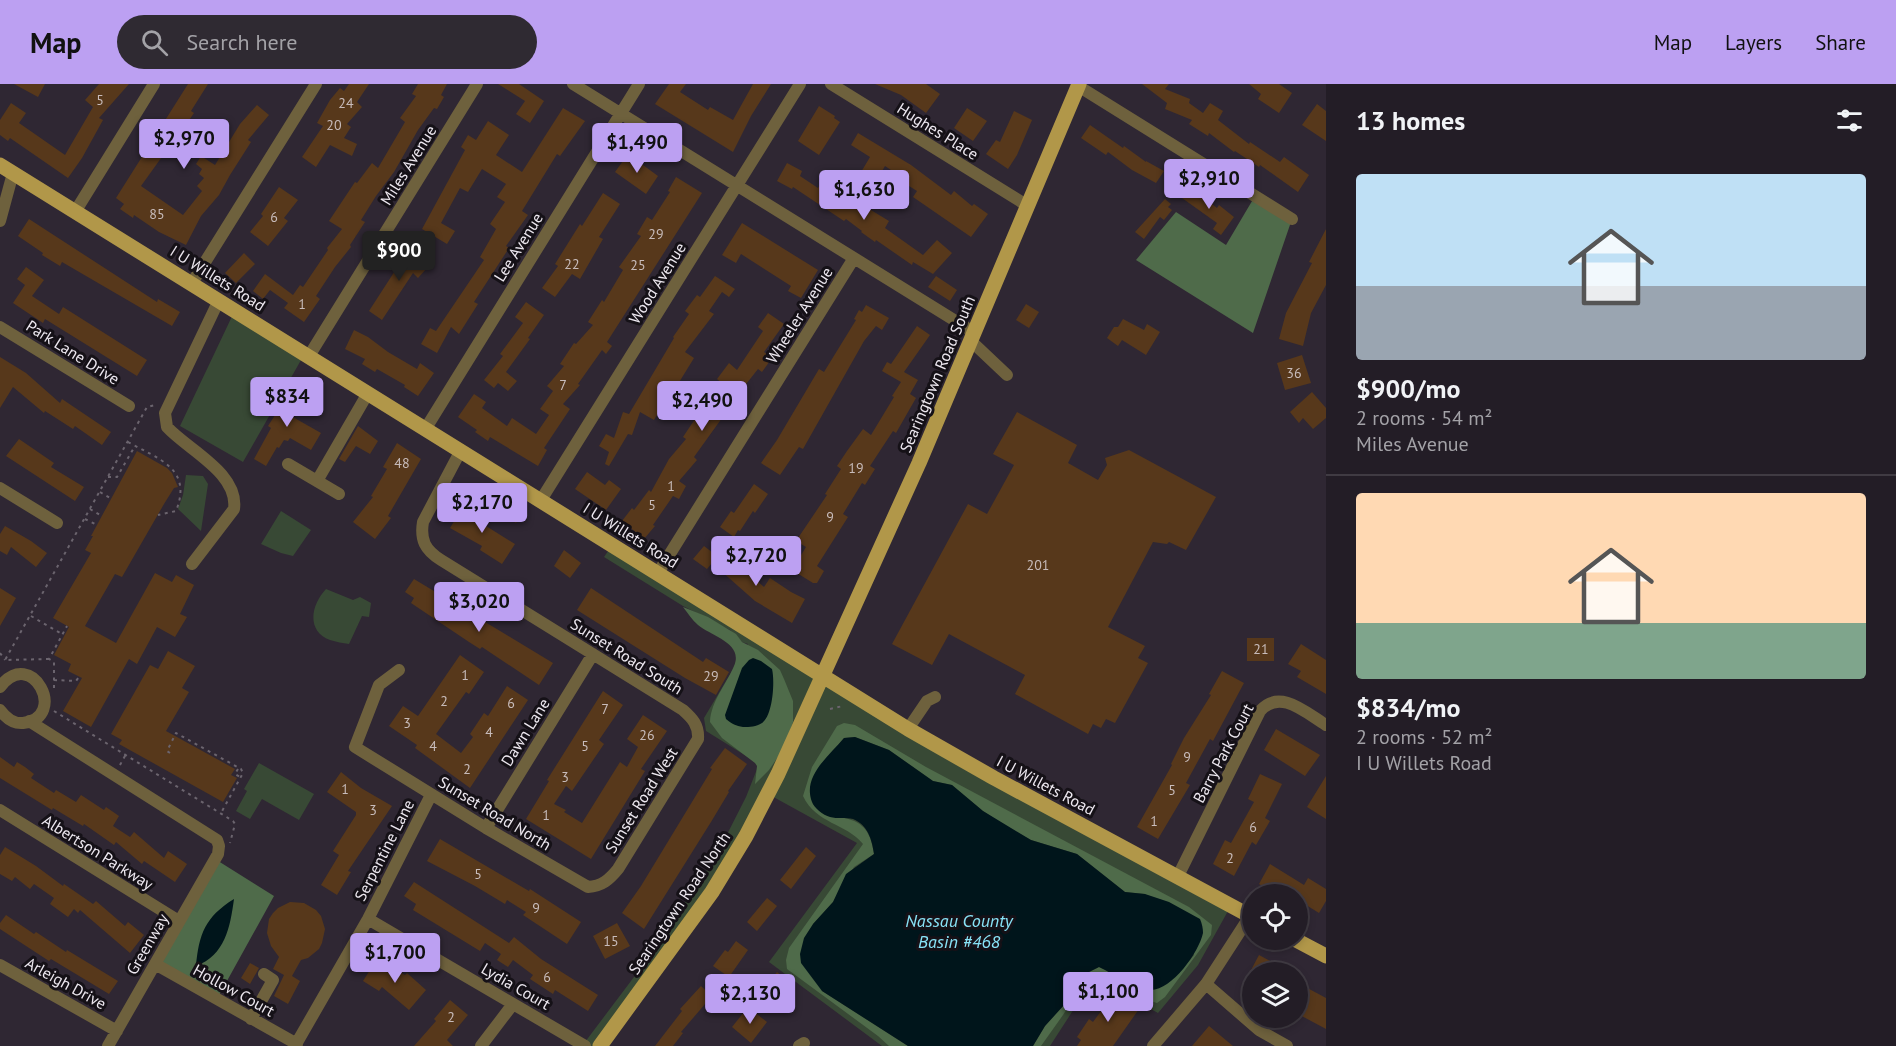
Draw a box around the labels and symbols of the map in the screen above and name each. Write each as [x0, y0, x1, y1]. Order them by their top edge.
house number: 5 [96, 91, 104, 109]
house number: 24 [338, 94, 354, 112]
street label: Hughes Place [894, 98, 982, 164]
house number: 20 [326, 116, 342, 134]
pin: $2,970 [135, 119, 233, 170]
street label: Miles Avenue [376, 121, 440, 209]
pin: $1,490 [588, 123, 686, 174]
pin: $2,910 [1160, 159, 1258, 210]
pin: $1,630 [815, 170, 913, 221]
house number: 85 [149, 205, 165, 223]
house number: 6 [270, 208, 278, 226]
street label: Lee Avenue [489, 209, 547, 285]
house number: 29 [648, 225, 664, 243]
pin: $900 [363, 231, 435, 282]
street label: Wood Avenue [624, 239, 690, 327]
street label: I U Willets Road [167, 241, 269, 315]
house number: 22 [564, 255, 580, 273]
house number: 25 [630, 256, 646, 274]
street label: Wheeler Avenue [761, 263, 837, 367]
street label: Searingtown Road South [895, 293, 979, 455]
house number: 1 [298, 295, 306, 313]
street label: Park Lane Drive [23, 315, 123, 389]
house number: 36 [1286, 364, 1302, 382]
house number: 7 [559, 376, 567, 394]
pin: $834 [251, 377, 323, 428]
pin: $2,490 [653, 381, 751, 432]
house number: 48 [394, 454, 410, 472]
house number: 19 [848, 459, 864, 477]
house number: 1 [667, 477, 675, 495]
pin: $2,170 [433, 483, 531, 534]
house number: 5 [648, 496, 656, 514]
street label: I U Willets Road [580, 498, 682, 572]
house number: 9 [826, 508, 834, 526]
pin: $2,720 [707, 536, 805, 587]
house number: 201 [1027, 556, 1049, 574]
pin: $3,020 [430, 582, 528, 633]
street label: Sunset Road South [567, 613, 687, 699]
house number: 21 [1253, 640, 1269, 658]
house number: 1 [461, 666, 469, 684]
house number: 29 [703, 667, 719, 685]
house number: 2 [440, 692, 448, 710]
street label: Dawn Lane [496, 694, 554, 770]
house number: 6 [507, 694, 515, 712]
street label: Barry Park Court [1188, 699, 1258, 806]
house number: 7 [601, 700, 609, 718]
house number: 3 [403, 714, 411, 732]
house number: 4 [485, 723, 493, 741]
house number: 26 [639, 726, 655, 744]
house number: 4 [429, 737, 437, 755]
house number: 5 [581, 737, 589, 755]
street label: Sunset Road West [600, 743, 682, 857]
house number: 9 [1183, 748, 1191, 766]
street label: I U Willets Road [993, 751, 1099, 819]
house number: 2 [463, 760, 471, 778]
house number: 3 [561, 768, 569, 786]
street label: Sunset Road North [435, 771, 555, 855]
house number: 1 [341, 780, 349, 798]
house number: 5 [1168, 781, 1176, 799]
street label: Serpentine Lane [350, 796, 418, 904]
house number: 3 [369, 801, 377, 819]
house number: 1 [542, 806, 550, 824]
street label: Albertson Parkway [39, 810, 158, 894]
house number: 1 [1150, 812, 1158, 830]
house number: 6 [1249, 818, 1257, 836]
street label: Searingtown Road North [624, 828, 734, 978]
house number: 2 [1226, 849, 1234, 867]
house number: 5 [474, 865, 482, 883]
house number: 9 [532, 899, 540, 917]
street label: Greenway [122, 909, 173, 978]
water label: Nassau County Basin #468 [905, 909, 1014, 953]
house number: 15 [603, 932, 619, 950]
pin: $1,700 [346, 933, 444, 984]
street label: Arleigh Drive [22, 953, 110, 1013]
street label: Lydia Court [478, 958, 555, 1014]
street label: Hollow Court [190, 959, 279, 1021]
house number: 6 [543, 968, 551, 986]
pin: $1,100 [1059, 972, 1157, 1023]
pin: $2,130 [701, 974, 799, 1025]
house number: 2 [447, 1008, 455, 1026]

